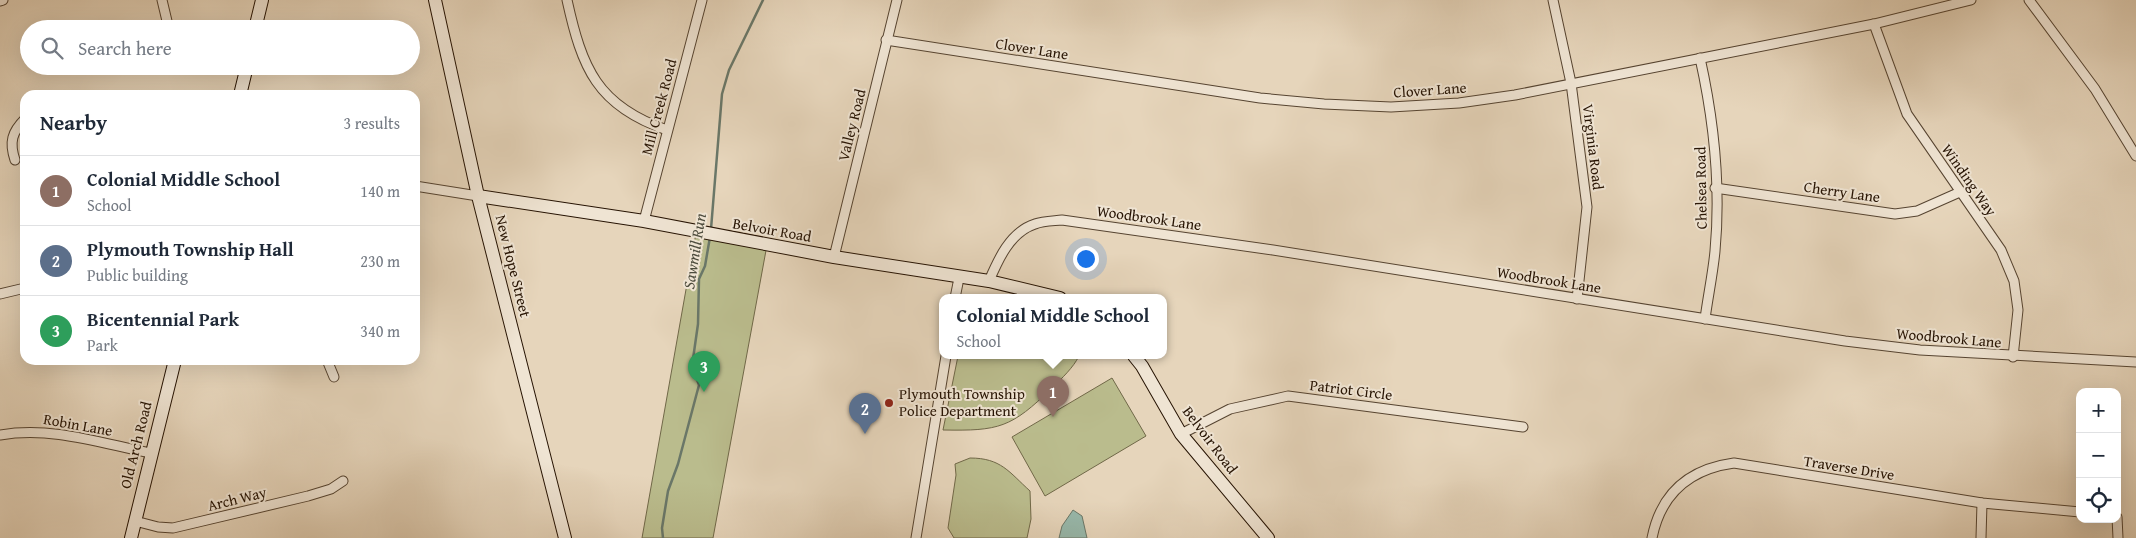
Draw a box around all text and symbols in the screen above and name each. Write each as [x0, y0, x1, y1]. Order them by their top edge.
search box [20, 20, 420, 75]
street label: Clover Lane [994, 32, 1070, 65]
icon: search [38, 34, 66, 62]
text: Search here [78, 34, 172, 62]
street label: Mill Creek Road [636, 56, 681, 157]
street label: Clover Lane [1393, 76, 1467, 103]
street label: Valley Road [832, 87, 871, 163]
street label: Virginia Road [1578, 103, 1609, 191]
text: Nearby [40, 107, 107, 138]
text: 3 results [343, 111, 400, 135]
street label: Winding Way [1937, 139, 2002, 220]
street label: Chelsea Road [1689, 147, 1712, 229]
text: Colonial Middle School [87, 165, 280, 193]
street label: Cherry Lane [1803, 176, 1881, 207]
text: 1 [52, 179, 60, 203]
text: 140 m [360, 179, 400, 203]
text: School [87, 193, 131, 217]
street label: Woodbrook Lane [1095, 200, 1203, 235]
water label: Sawmill Run [676, 211, 712, 291]
street label: New Hope Street [491, 212, 537, 320]
street label: Belvoir Road [731, 212, 813, 247]
text: Plymouth Township Hall [87, 235, 294, 263]
your location [1073, 246, 1099, 272]
text: 2 [52, 249, 60, 273]
text: 230 m [360, 249, 400, 273]
street label: Woodbrook Lane [1495, 261, 1603, 298]
text: Public building [87, 263, 188, 287]
popup [939, 294, 1167, 359]
text: Colonial Middle School [956, 301, 1150, 329]
text: Bicentennial Park [87, 305, 239, 333]
text: 3 [52, 319, 60, 343]
text: 340 m [360, 319, 400, 343]
street label: Woodbrook Lane [1896, 322, 2002, 353]
text: School [956, 329, 1001, 353]
text: Park [87, 333, 118, 357]
pin: 3 [688, 351, 720, 392]
street label: Patriot Circle [1309, 374, 1394, 405]
pin: 1 [1037, 376, 1069, 417]
place label: Plymouth Township Police Department [899, 383, 1025, 421]
map controls [2076, 388, 2121, 523]
button: + [2076, 388, 2121, 433]
pin: 2 [849, 393, 881, 434]
marker: Plymouth Township Police Department [883, 397, 895, 409]
street label: Old Arch Road [115, 399, 156, 491]
street label: Belvoir Road [1178, 402, 1243, 478]
street label: Robin Lane [42, 408, 114, 441]
button: − [2076, 433, 2121, 478]
street label: Traverse Drive [1802, 450, 1896, 485]
button: locate [2076, 478, 2121, 523]
street label: Arch Way [205, 481, 269, 516]

